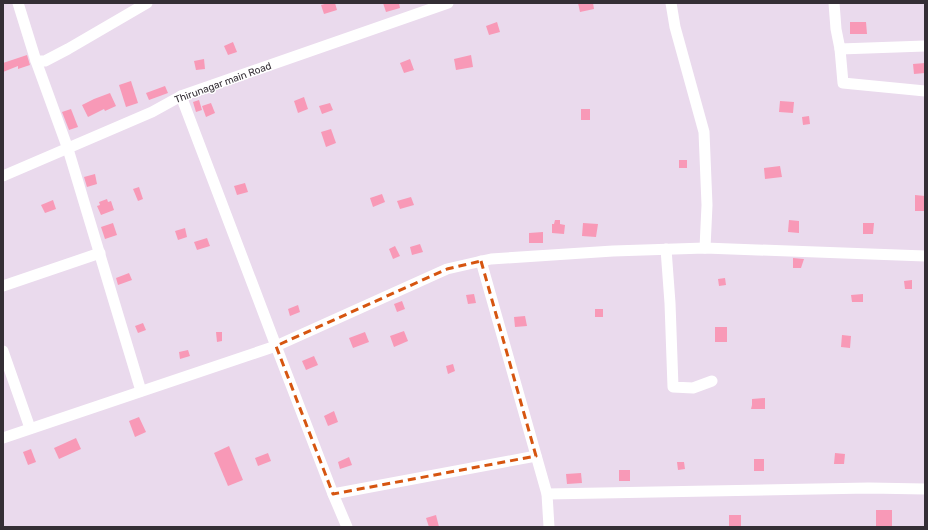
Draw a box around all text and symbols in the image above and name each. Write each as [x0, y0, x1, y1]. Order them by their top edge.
street label: Thirunagar main Road [173, 60, 273, 106]

